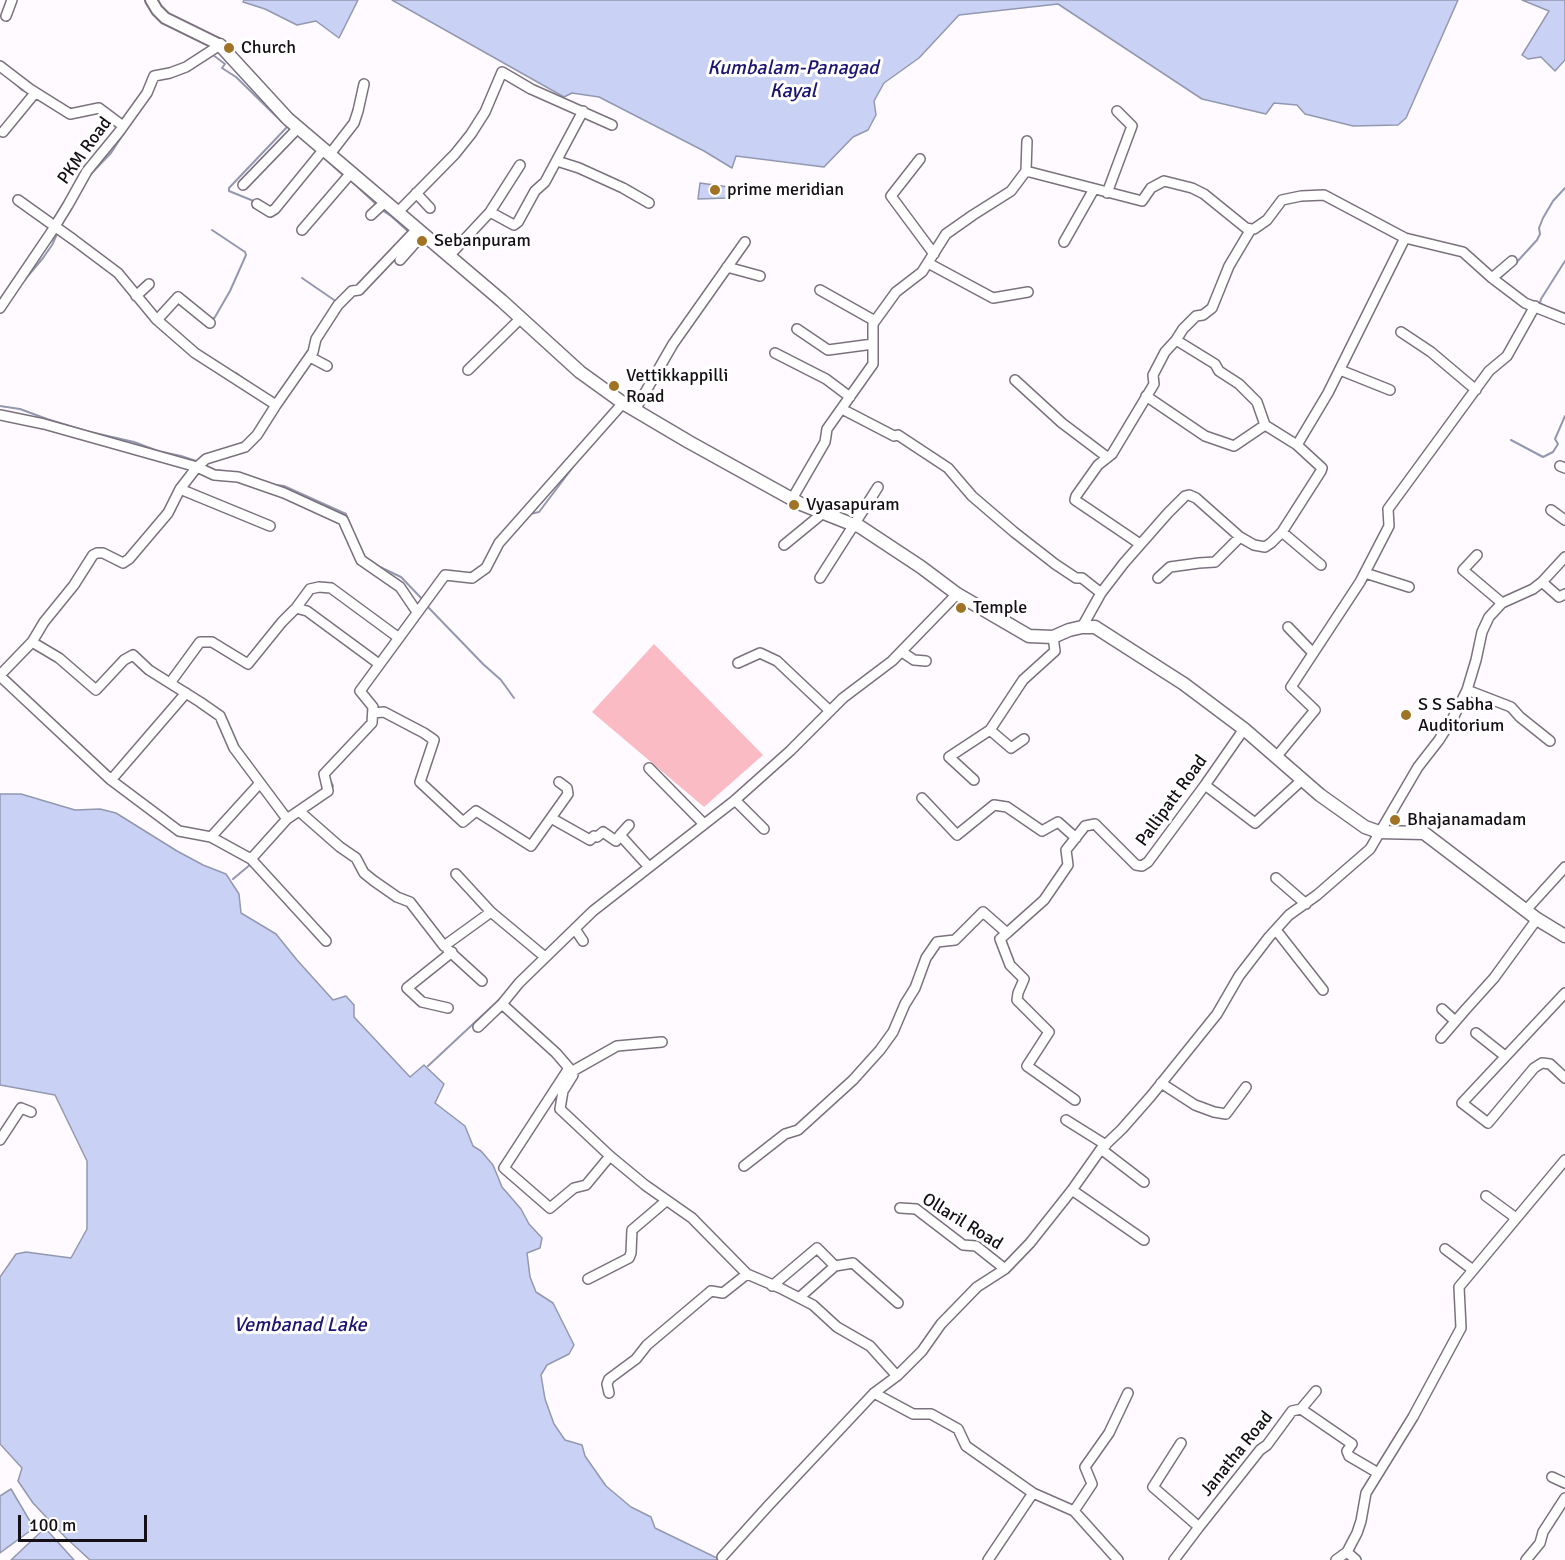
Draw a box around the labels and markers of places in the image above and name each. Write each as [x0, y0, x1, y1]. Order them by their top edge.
place label: Church [241, 37, 296, 59]
marker: Church [222, 41, 236, 55]
place label: prime meridian [727, 179, 844, 201]
marker: prime meridian [708, 183, 722, 197]
place label: Sebanpuram [434, 230, 531, 252]
marker: Sebanpuram [415, 234, 429, 248]
place label: Vettikkappilli Road [626, 365, 728, 407]
marker: Vettikkappilli Road [607, 379, 621, 393]
place label: Vyasapuram [806, 494, 900, 516]
marker: Vyasapuram [787, 498, 801, 512]
place label: Temple [973, 597, 1027, 619]
marker: Temple [954, 601, 968, 615]
place label: S S Sabha Auditorium [1418, 694, 1504, 736]
marker: S S Sabha Auditorium [1399, 708, 1413, 722]
place label: Bhajanamadam [1407, 809, 1526, 831]
marker: Bhajanamadam [1388, 813, 1402, 827]

